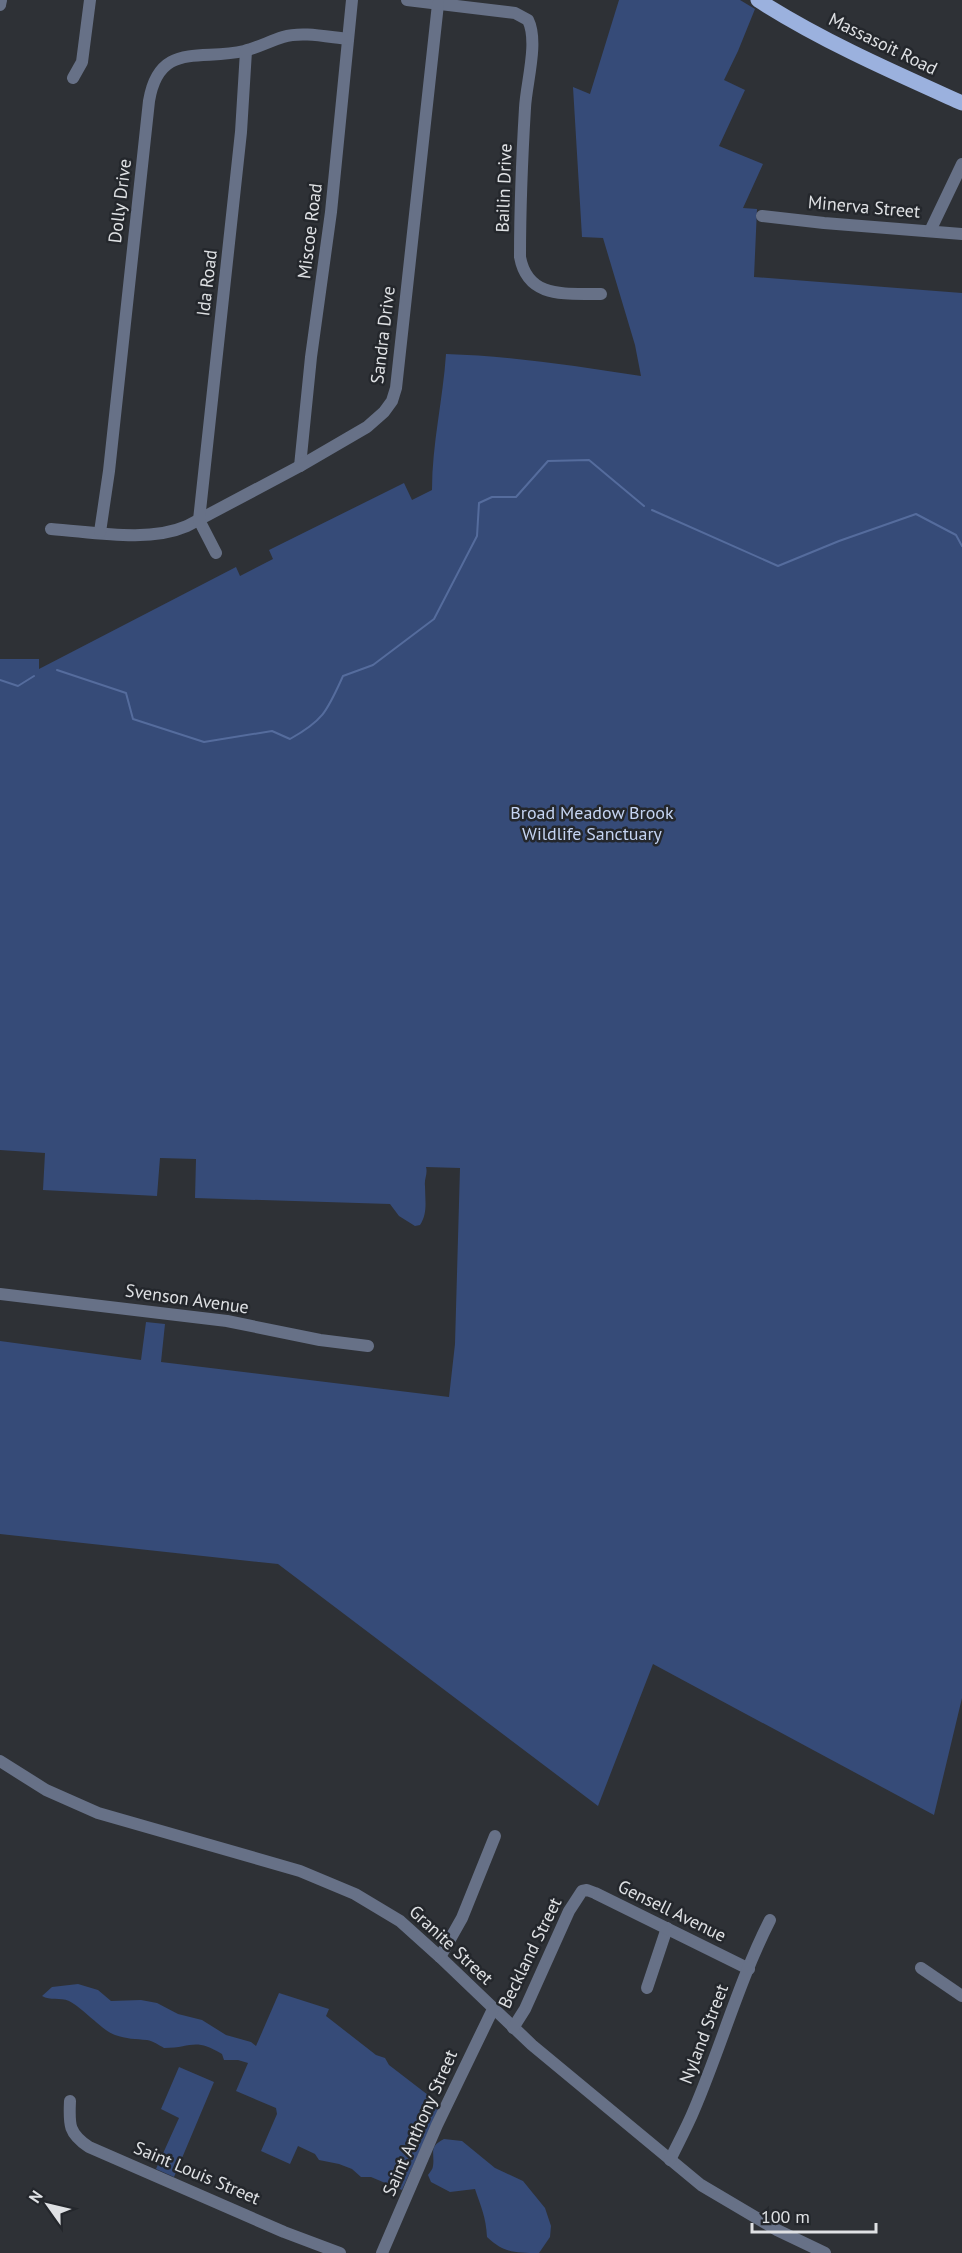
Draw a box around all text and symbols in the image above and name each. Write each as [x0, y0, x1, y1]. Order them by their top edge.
street label: Massasoit Road [825, 7, 941, 80]
street label: Bailin Drive [490, 143, 517, 233]
street label: Dolly Drive [103, 157, 136, 244]
street label: Miscoe Road [292, 182, 327, 280]
street label: Minerva Street [807, 190, 921, 223]
street label: Ida Road [191, 248, 222, 317]
street label: Sandra Drive [365, 285, 400, 385]
park label: Broad Meadow Brook Wildlife Sanctuary [510, 801, 674, 845]
street label: Svenson Avenue [124, 1278, 250, 1319]
street label: Gensell Avenue [614, 1874, 730, 1947]
street label: Beckland Street [493, 1893, 566, 2012]
street label: Granite Street [405, 1900, 498, 1989]
street label: Nyland Street [674, 1981, 733, 2087]
street label: Saint Anthony Street [377, 2046, 462, 2200]
street label: Saint Louis Street [131, 2136, 264, 2209]
north arrow [18, 2175, 78, 2235]
text: N [24, 2187, 47, 2207]
scale bar [752, 2196, 876, 2234]
text: 100 m [761, 2205, 810, 2228]

